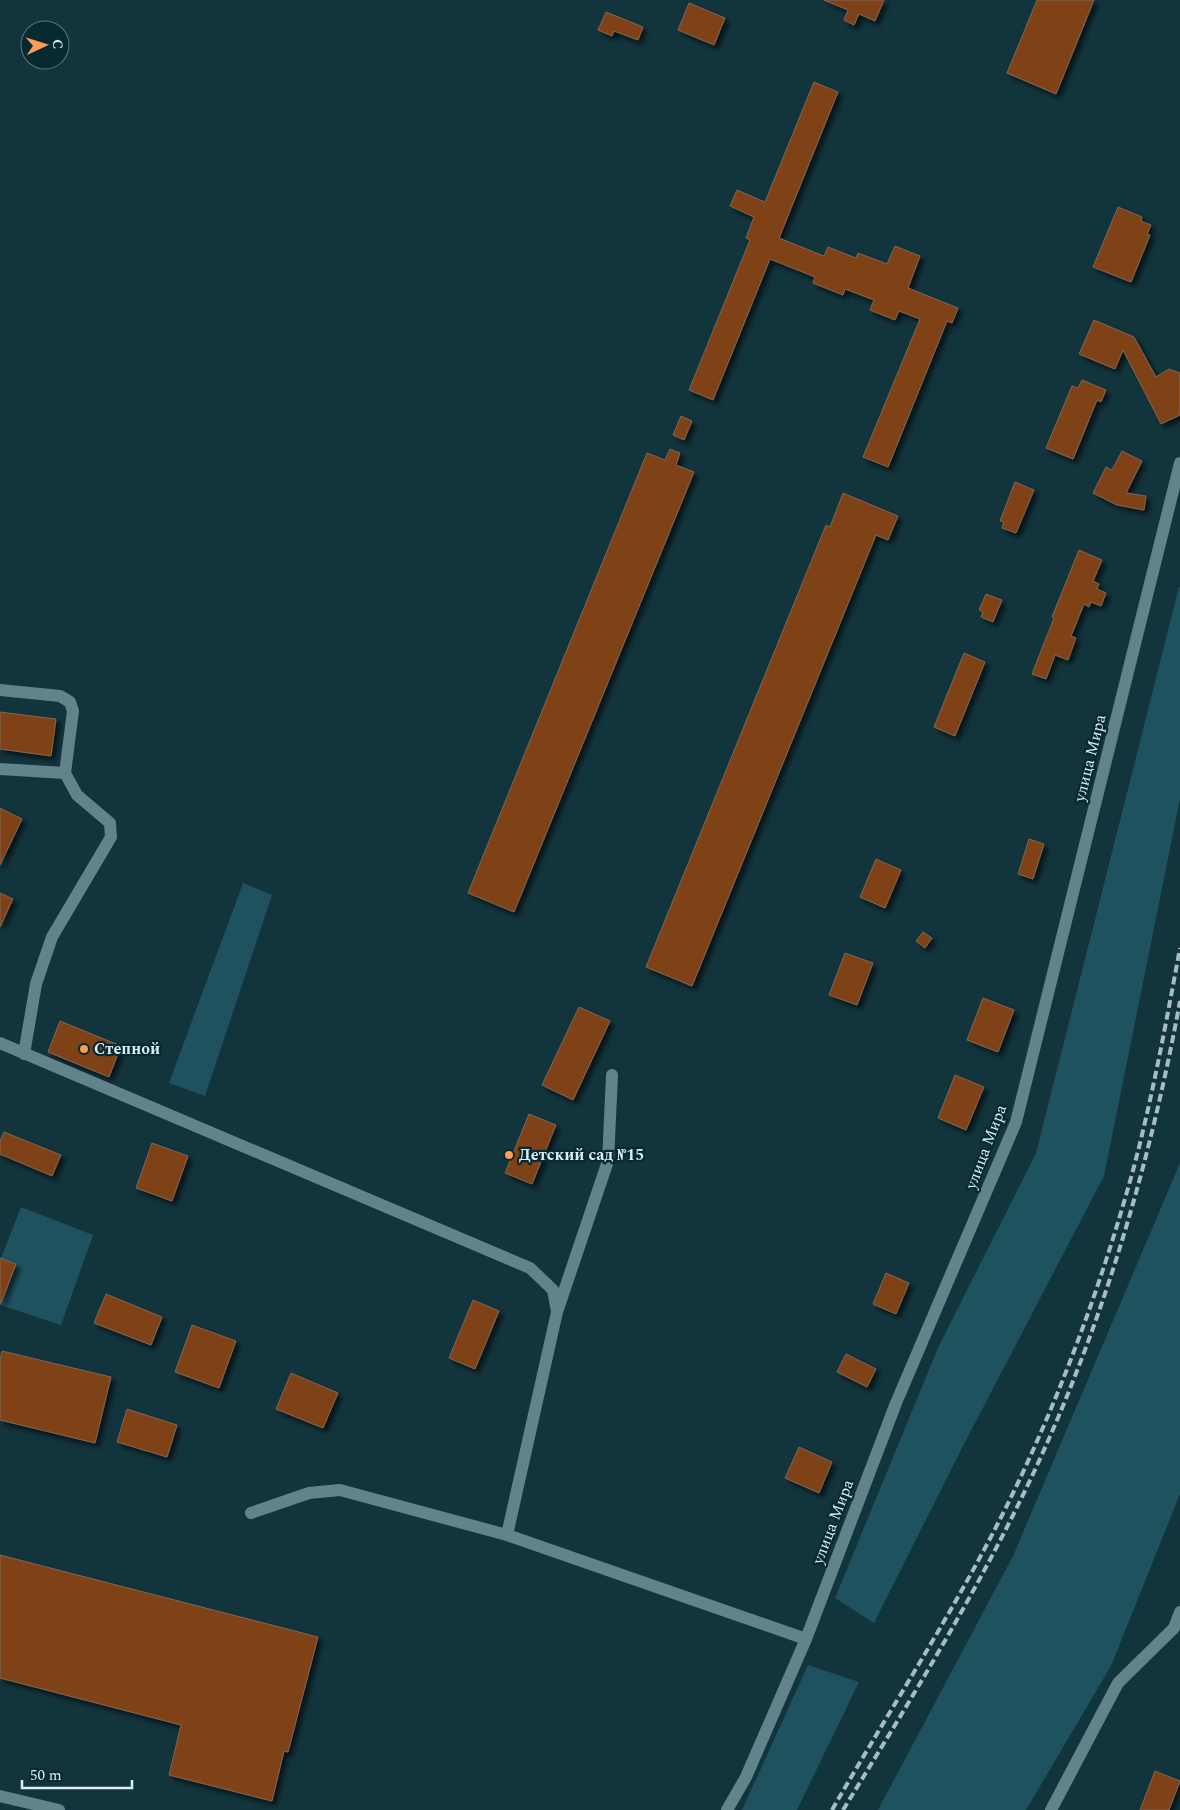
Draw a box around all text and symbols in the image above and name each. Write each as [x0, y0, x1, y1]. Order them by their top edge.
north arrow [20, 20, 70, 70]
text: С [47, 38, 68, 50]
street label: улица Мира [1067, 712, 1112, 805]
place label: Степной [94, 1037, 160, 1061]
marker: Степной [78, 1043, 90, 1055]
street label: улица Мира [958, 1101, 1013, 1194]
place label: Детский сад №15 [519, 1143, 644, 1167]
marker: Детский сад №15 [503, 1149, 515, 1161]
street label: улица Мира [805, 1476, 860, 1569]
scale bar [22, 1758, 132, 1790]
text: 50 m [30, 1764, 62, 1787]

